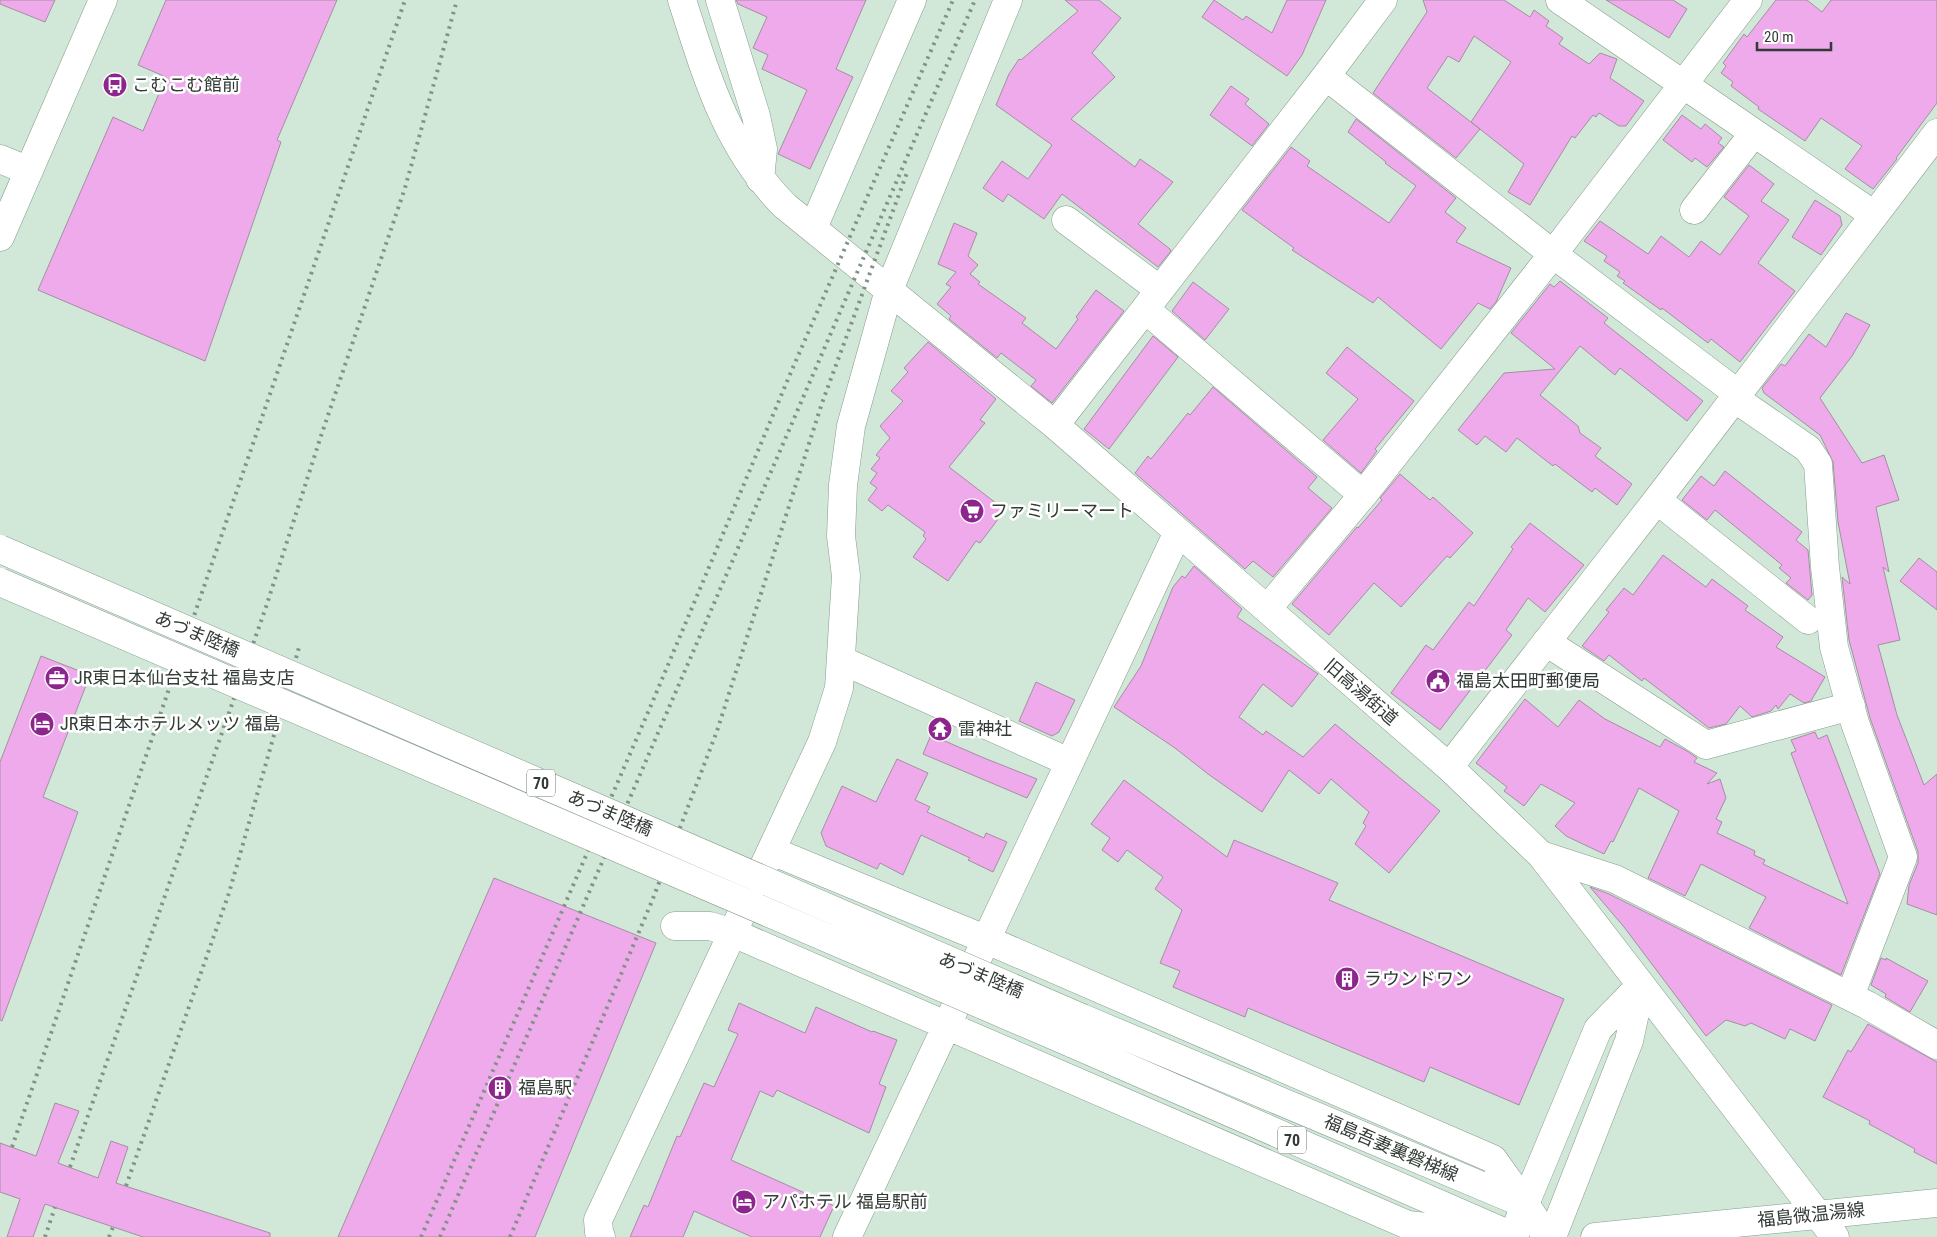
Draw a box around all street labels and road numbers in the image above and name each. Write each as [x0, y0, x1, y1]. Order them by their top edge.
street label: あづま陸橋 [152, 606, 243, 661]
street label: 旧高湯街道 [1320, 654, 1402, 729]
road number: 70 [527, 770, 555, 796]
street label: あづま陸橋 [565, 785, 656, 840]
street label: あづま陸橋 [936, 947, 1027, 1002]
street label: 福島吾妻裏磐梯線 [1321, 1110, 1462, 1185]
road number: 70 [1278, 1126, 1306, 1154]
street label: 福島微温湯線 [1756, 1198, 1866, 1231]

